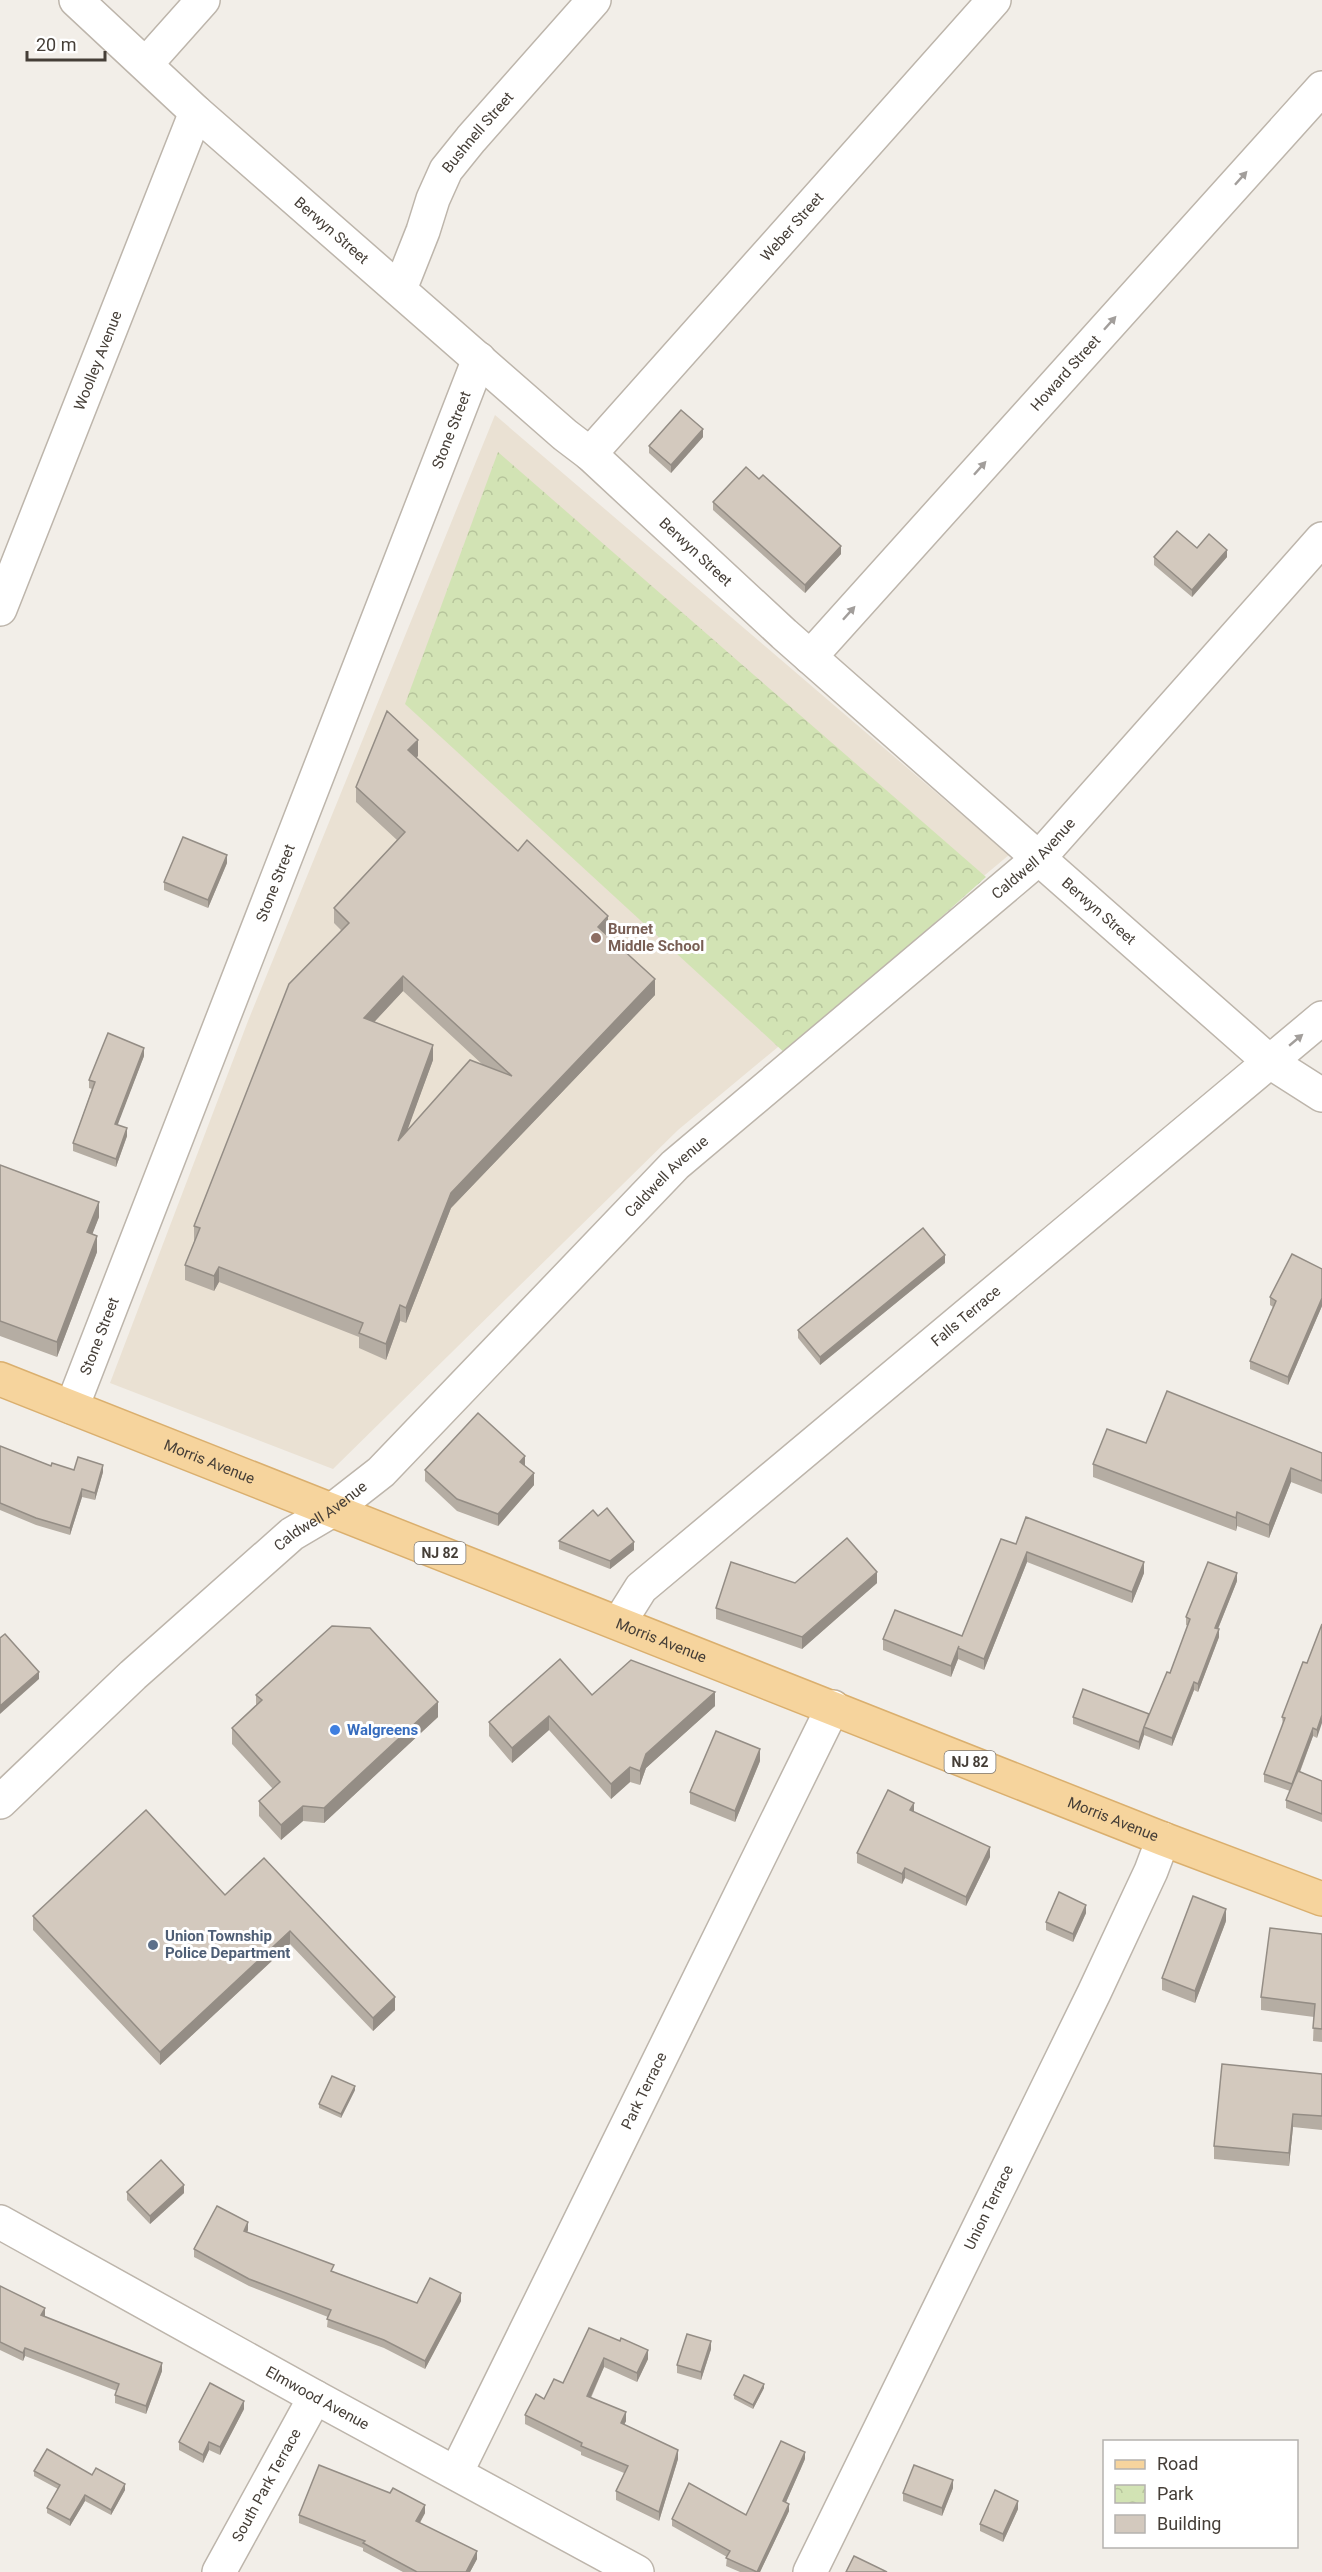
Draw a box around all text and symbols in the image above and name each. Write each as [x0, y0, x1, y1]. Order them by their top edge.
scale bar [27, 24, 105, 62]
text: 20 m [36, 34, 76, 55]
street label: Bushnell Street [438, 88, 517, 176]
one-way arrow [1234, 171, 1247, 186]
street label: Weber Street [757, 189, 827, 265]
street label: Berwyn Street [291, 193, 372, 268]
street label: Woolley Avenue [70, 308, 126, 413]
one-way arrow [1103, 316, 1116, 331]
street label: Howard Street [1027, 331, 1104, 415]
street label: Stone Street [428, 389, 475, 472]
one-way arrow [973, 461, 986, 476]
street label: Berwyn Street [656, 514, 736, 590]
one-way arrow [842, 606, 855, 621]
street label: Caldwell Avenue [988, 814, 1079, 903]
street label: Stone Street [252, 842, 299, 925]
street label: Berwyn Street [1058, 874, 1140, 949]
place label: Burnet Middle School [608, 920, 704, 955]
marker: Burnet Middle School [589, 931, 603, 945]
one-way arrow [1288, 1034, 1303, 1047]
street label: Caldwell Avenue [621, 1132, 712, 1221]
street label: Falls Terrace [928, 1282, 1004, 1350]
street label: Stone Street [76, 1295, 123, 1378]
street label: Morris Avenue [161, 1436, 257, 1488]
street label: Caldwell Avenue [270, 1477, 371, 1555]
road number: NJ 82 [414, 1542, 466, 1564]
street label: Morris Avenue [613, 1614, 709, 1667]
place label: Walgreens [347, 1721, 418, 1739]
marker: Walgreens [328, 1723, 342, 1737]
road number: NJ 82 [944, 1751, 996, 1773]
street label: Morris Avenue [1065, 1793, 1161, 1845]
place label: Union Township Police Department [165, 1927, 290, 1962]
marker: Union Township Police Department [146, 1938, 160, 1952]
street label: Park Terrace [618, 2049, 671, 2132]
street label: Union Terrace [960, 2162, 1017, 2253]
street label: Elmwood Avenue [263, 2362, 372, 2434]
street label: South Park Terrace [228, 2425, 305, 2545]
legend [1103, 2440, 1298, 2548]
text: Road [1157, 2453, 1198, 2474]
text: Park [1157, 2483, 1194, 2504]
text: Building [1157, 2513, 1221, 2534]

